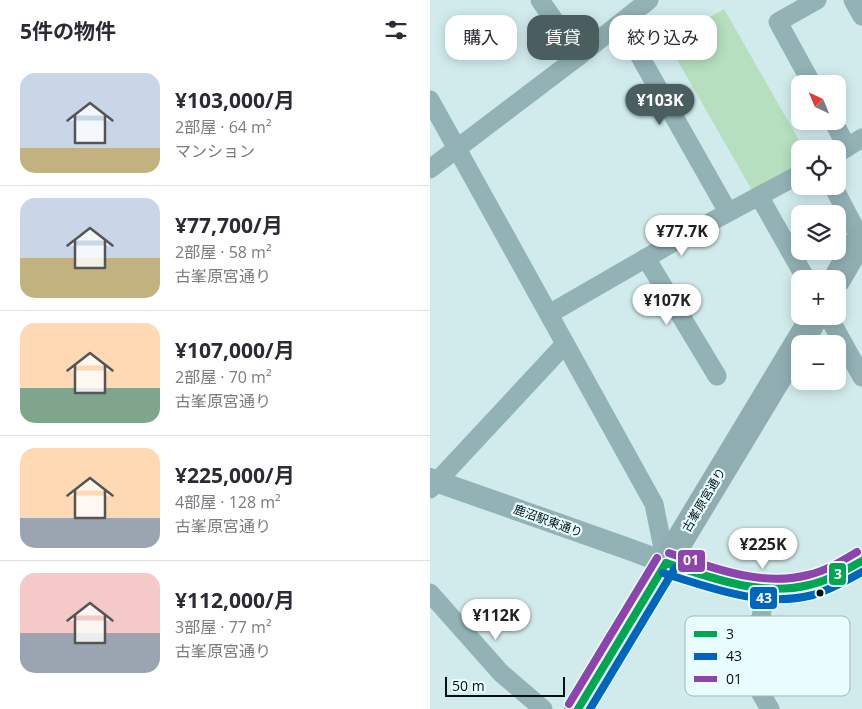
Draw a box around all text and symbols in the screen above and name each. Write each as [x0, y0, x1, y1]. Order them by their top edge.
chip: 購入 [445, 15, 517, 60]
chip: 賃貸 [527, 15, 599, 60]
chip: 絞り込み [609, 15, 717, 60]
icon: filters [382, 16, 410, 44]
text: 5件の物件 [20, 17, 116, 45]
north arrow [791, 75, 846, 130]
map controls [791, 75, 846, 390]
pin: ¥103K [625, 84, 695, 126]
text: ¥103,000/月 [175, 86, 295, 114]
text: ¥103K [636, 89, 684, 111]
icon: home [60, 93, 120, 153]
text: 2部屋 · 64 m² [175, 116, 272, 138]
text: マンション [175, 140, 255, 162]
button: locate [791, 140, 846, 195]
button: layers [791, 205, 846, 260]
text: ¥77,700/月 [175, 211, 283, 239]
pin: ¥77.7K [641, 214, 723, 257]
icon: home [60, 218, 120, 278]
text: ¥77.7K [656, 220, 708, 242]
text: 2部屋 · 58 m² [175, 241, 272, 263]
text: 古峯原宮通り [175, 265, 271, 287]
button: + [791, 270, 846, 325]
pin: ¥107K [632, 284, 702, 326]
text: ¥107K [643, 289, 691, 311]
button: − [791, 335, 846, 390]
text: ¥107,000/月 [175, 336, 295, 364]
icon: home [60, 343, 120, 403]
text: 2部屋 · 70 m² [175, 366, 272, 388]
text: 古峯原宮通り [175, 390, 271, 412]
text: ¥225,000/月 [175, 461, 295, 489]
street label: 古峯原宮通り [678, 464, 729, 535]
icon: home [60, 468, 120, 528]
text: 4部屋 · 128 m² [175, 491, 281, 513]
street label: 鹿沼駅東通り [511, 500, 585, 541]
text: 古峯原宮通り [175, 515, 271, 537]
pin: ¥225K [728, 528, 798, 570]
text: ¥225K [739, 533, 787, 555]
line badge: 01 [677, 549, 706, 573]
text: 01 [683, 550, 699, 569]
line badge: 3 [828, 562, 847, 586]
text: 3 [834, 564, 842, 583]
text: ¥112,000/月 [175, 586, 295, 614]
line badge: 43 [749, 586, 778, 610]
text: 43 [756, 588, 772, 607]
unlabelled marker [815, 588, 825, 598]
icon: home [60, 593, 120, 653]
pin: ¥112K [461, 598, 531, 641]
text: ¥112K [472, 604, 520, 626]
text: 3部屋 · 77 m² [175, 616, 272, 638]
legend [685, 616, 850, 696]
text: 3 [726, 624, 734, 643]
text: 古峯原宮通り [175, 640, 271, 662]
text: 43 [726, 646, 742, 665]
text: 01 [726, 669, 742, 688]
scale bar [445, 674, 565, 697]
text: 50 m [452, 676, 485, 695]

